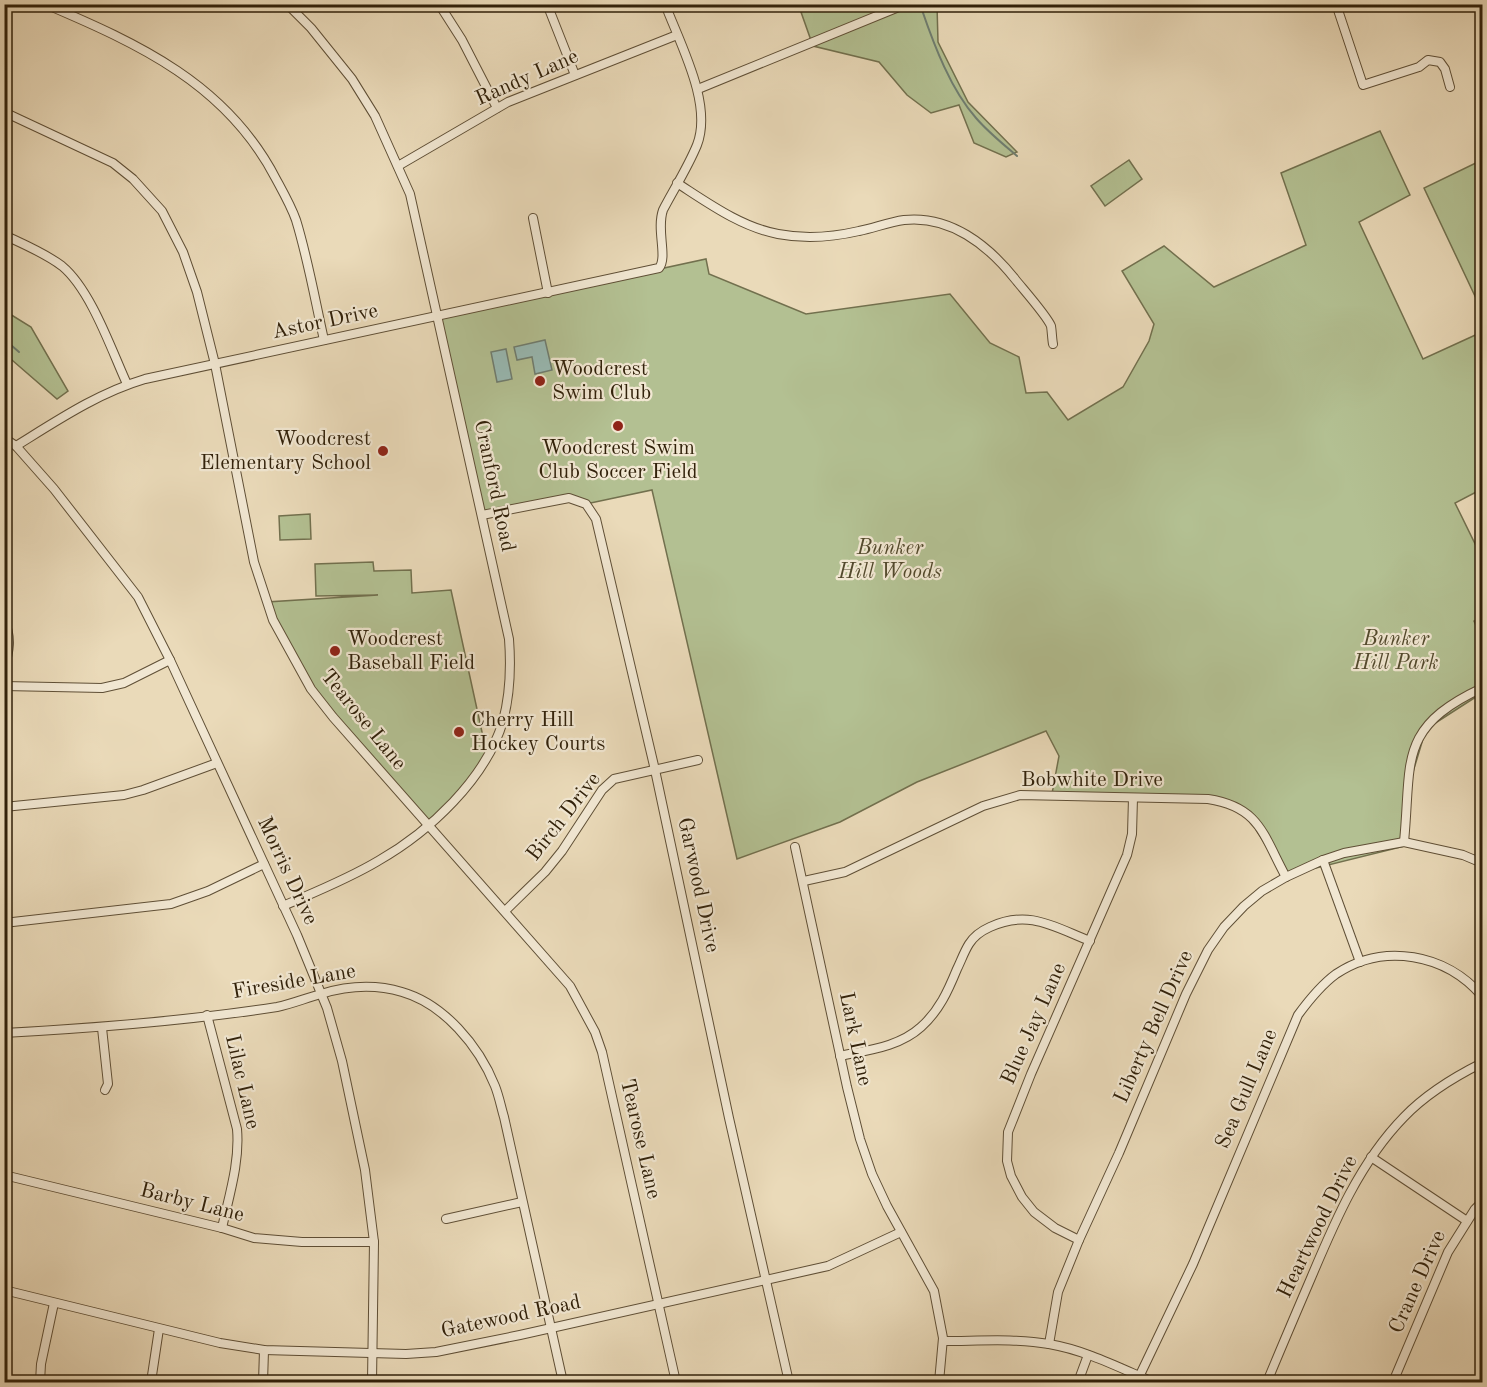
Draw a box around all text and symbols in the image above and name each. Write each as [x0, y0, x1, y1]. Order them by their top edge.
street label: Randy Lane [472, 46, 582, 110]
street label: Astor Drive [270, 301, 380, 343]
place label: Woodcrest Swim Club [552, 359, 651, 404]
marker: Woodcrest Swim Club [533, 374, 547, 388]
street label: Cranford Road [470, 418, 518, 554]
marker: Woodcrest Swim Club Soccer Field [611, 419, 625, 433]
place label: Woodcrest Elementary School [200, 429, 371, 474]
place label: Woodcrest Swim Club Soccer Field [538, 438, 698, 483]
marker: Woodcrest Elementary School [376, 444, 390, 458]
park label: Bunker Hill Woods [837, 538, 942, 583]
place label: Woodcrest Baseball Field [347, 629, 475, 674]
park label: Bunker Hill Park [1352, 629, 1439, 674]
marker: Woodcrest Baseball Field [328, 644, 342, 658]
street label: Tearose Lane [316, 666, 410, 774]
place label: Cherry Hill Hockey Courts [471, 710, 605, 755]
marker: Cherry Hill Hockey Courts [452, 725, 466, 739]
street label: Birch Drive [523, 769, 605, 865]
street label: Bobwhite Drive [1021, 770, 1163, 791]
street label: Morris Drive [253, 814, 321, 928]
street label: Garwood Drive [673, 816, 723, 954]
street label: Liberty Bell Drive [1111, 947, 1197, 1107]
street label: Blue Jay Lane [998, 960, 1070, 1088]
street label: Fireside Lane [231, 961, 357, 1003]
street label: Lark Lane [835, 990, 875, 1088]
street label: Sea Gull Lane [1212, 1026, 1282, 1152]
street label: Lilac Lane [221, 1033, 263, 1131]
street label: Tearose Lane [616, 1077, 664, 1201]
street label: Heartwood Drive [1274, 1152, 1362, 1302]
street label: Barby Lane [138, 1180, 246, 1226]
street label: Crane Drive [1386, 1227, 1450, 1337]
street label: Gatewood Road [439, 1292, 583, 1342]

